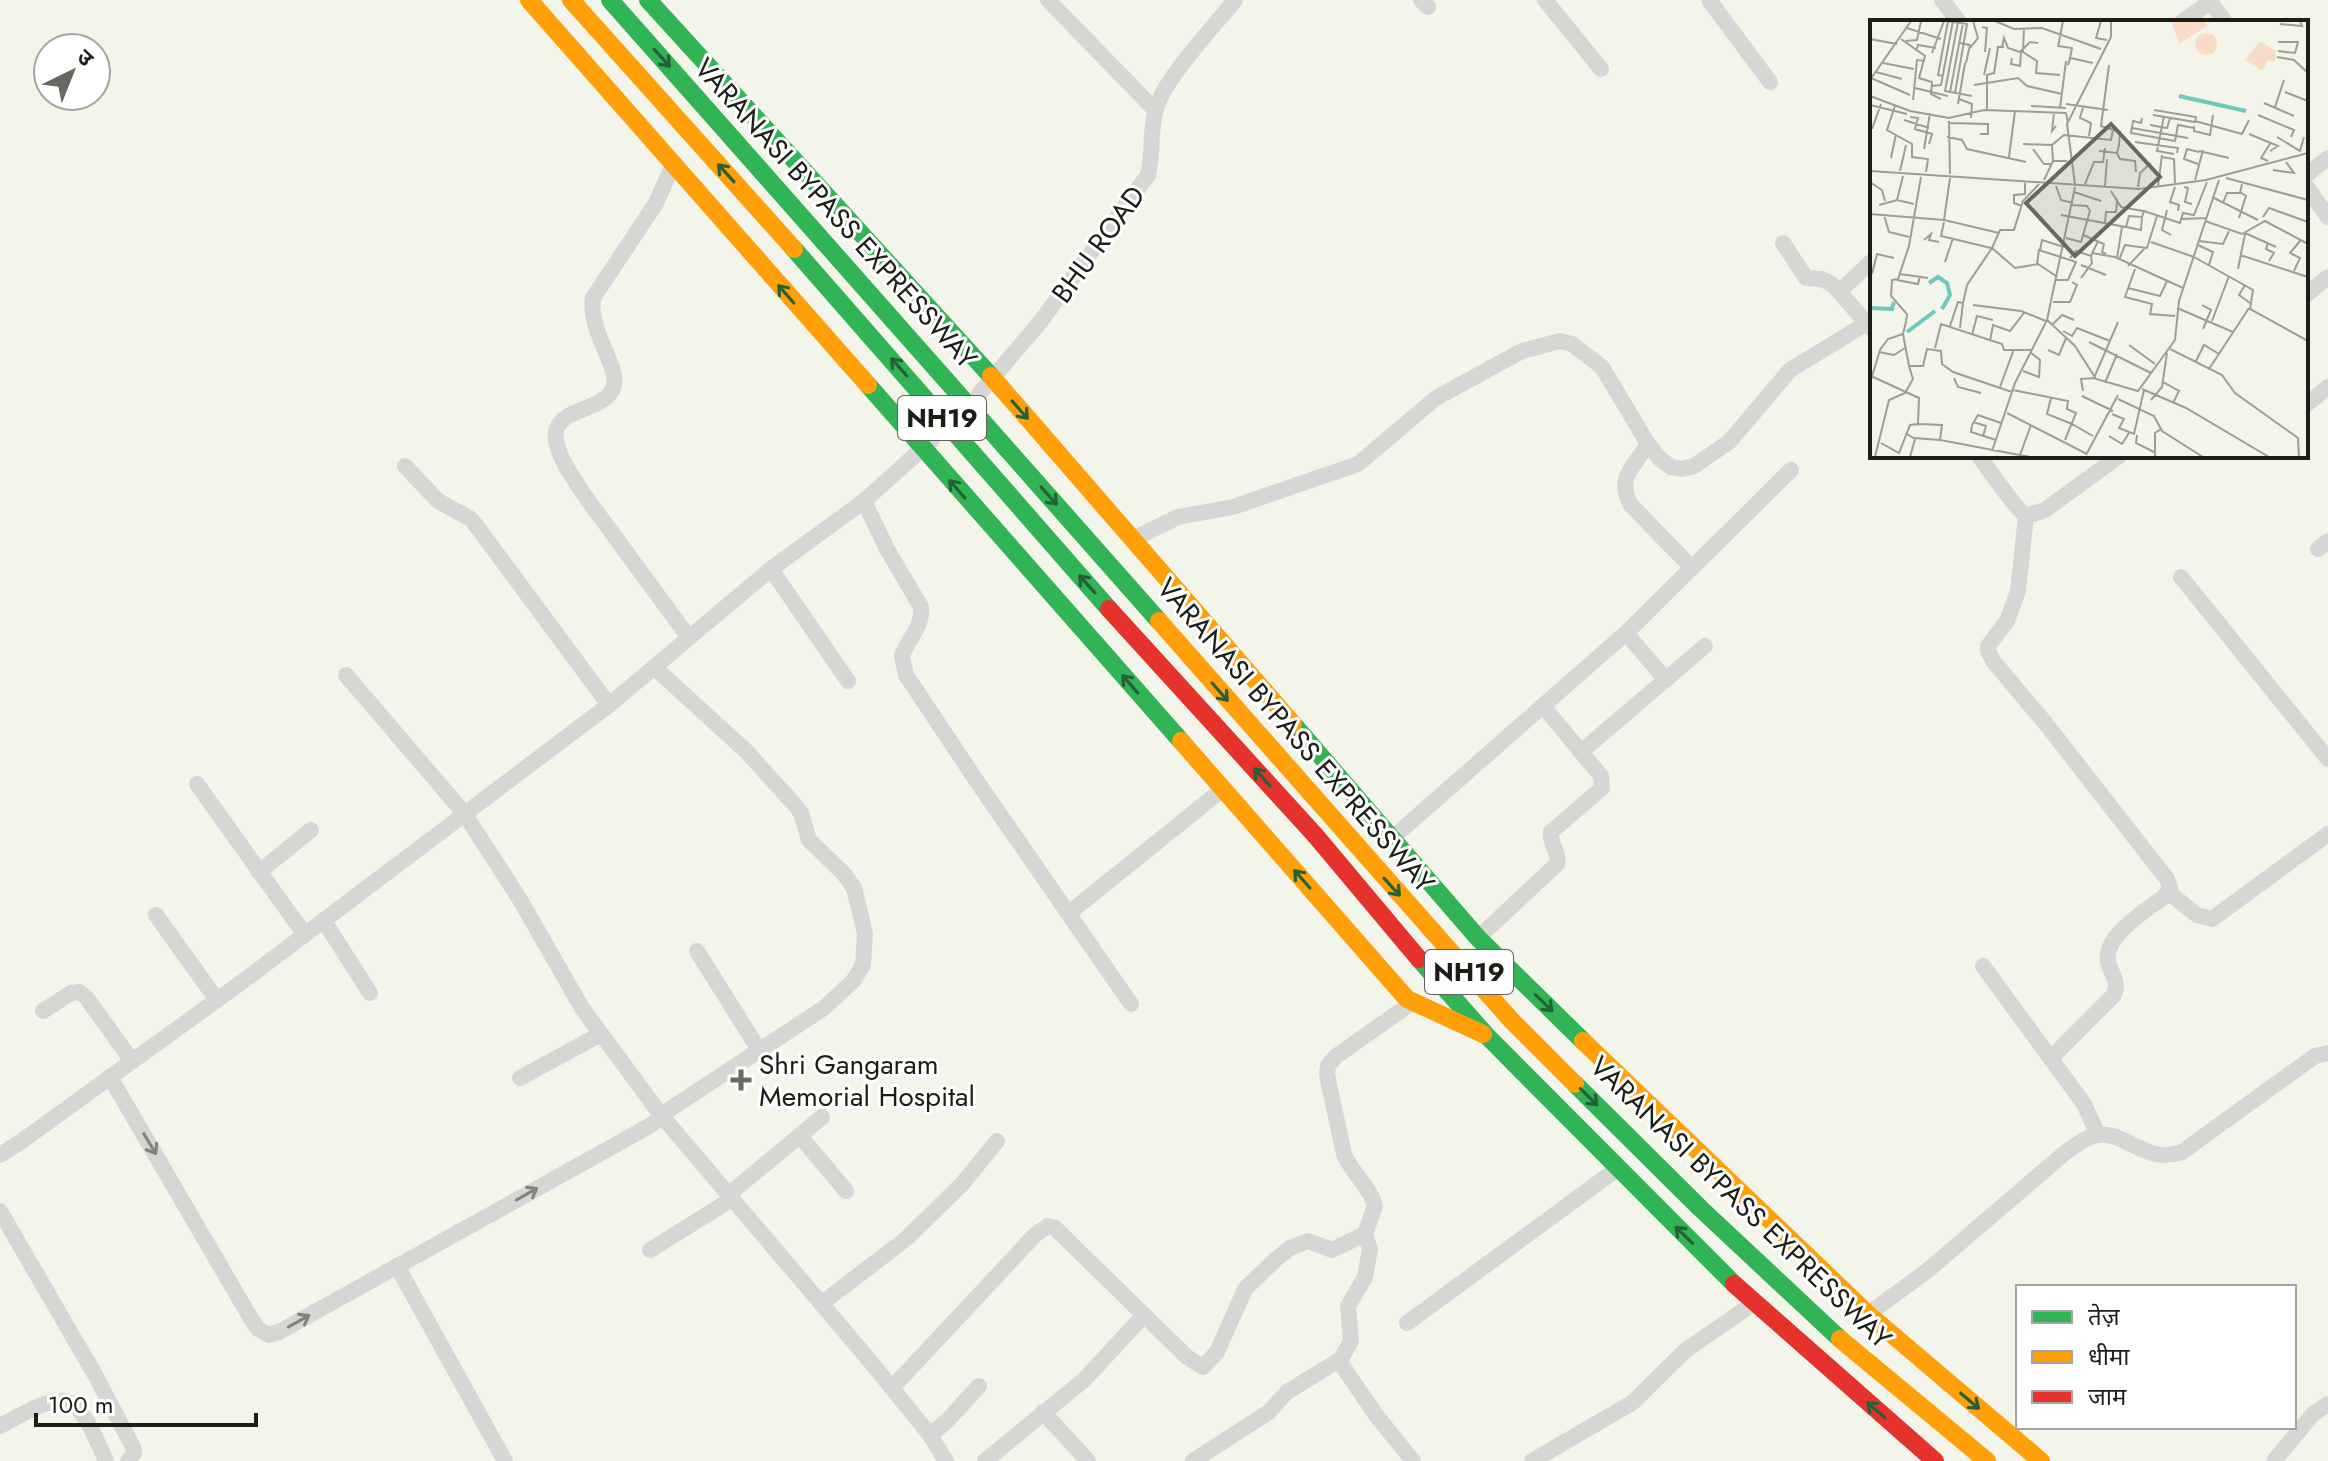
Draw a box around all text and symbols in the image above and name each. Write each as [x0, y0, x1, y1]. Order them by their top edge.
inset map [1870, 20, 2308, 458]
north arrow [32, 32, 112, 112]
text: उ [70, 41, 102, 74]
one-way arrow [652, 48, 670, 68]
street label: VARANASI BYPASS EXPRESSWAY [685, 49, 987, 378]
one-way arrow [717, 163, 735, 183]
street label: BHU ROAD [1042, 177, 1155, 311]
one-way arrow [777, 284, 795, 304]
one-way arrow [890, 357, 908, 377]
road number: NH19 [898, 396, 986, 440]
one-way arrow [1011, 399, 1029, 420]
one-way arrow [949, 480, 967, 500]
one-way arrow [1039, 486, 1057, 506]
street label: VARANASI BYPASS EXPRESSWAY [1147, 569, 1444, 902]
one-way arrow [1079, 575, 1097, 595]
one-way arrow [1121, 675, 1139, 695]
one-way arrow [1211, 681, 1229, 701]
one-way arrow [1254, 767, 1272, 787]
one-way arrow [1293, 870, 1311, 890]
one-way arrow [1383, 876, 1401, 896]
road number: NH19 [1425, 950, 1513, 994]
one-way arrow [1534, 994, 1554, 1013]
place label: Shri Gangaram Memorial Hospital [759, 1044, 975, 1117]
street label: VARANASI BYPASS EXPRESSWAY [1580, 1047, 1901, 1358]
marker: Shri Gangaram Memorial Hospital [730, 1069, 752, 1091]
one-way arrow [1579, 1087, 1598, 1106]
one-way arrow [142, 1132, 158, 1155]
one-way arrow [514, 1186, 538, 1201]
one-way arrow [1675, 1226, 1694, 1245]
legend [2016, 1285, 2296, 1429]
text: तेज़ [2088, 1299, 2121, 1334]
one-way arrow [287, 1313, 311, 1328]
text: धीमा [2088, 1339, 2130, 1374]
scale bar [36, 1377, 256, 1427]
text: जाम [2088, 1379, 2127, 1414]
text: 100 m [48, 1387, 114, 1422]
one-way arrow [1959, 1392, 1980, 1410]
one-way arrow [1866, 1401, 1886, 1419]

